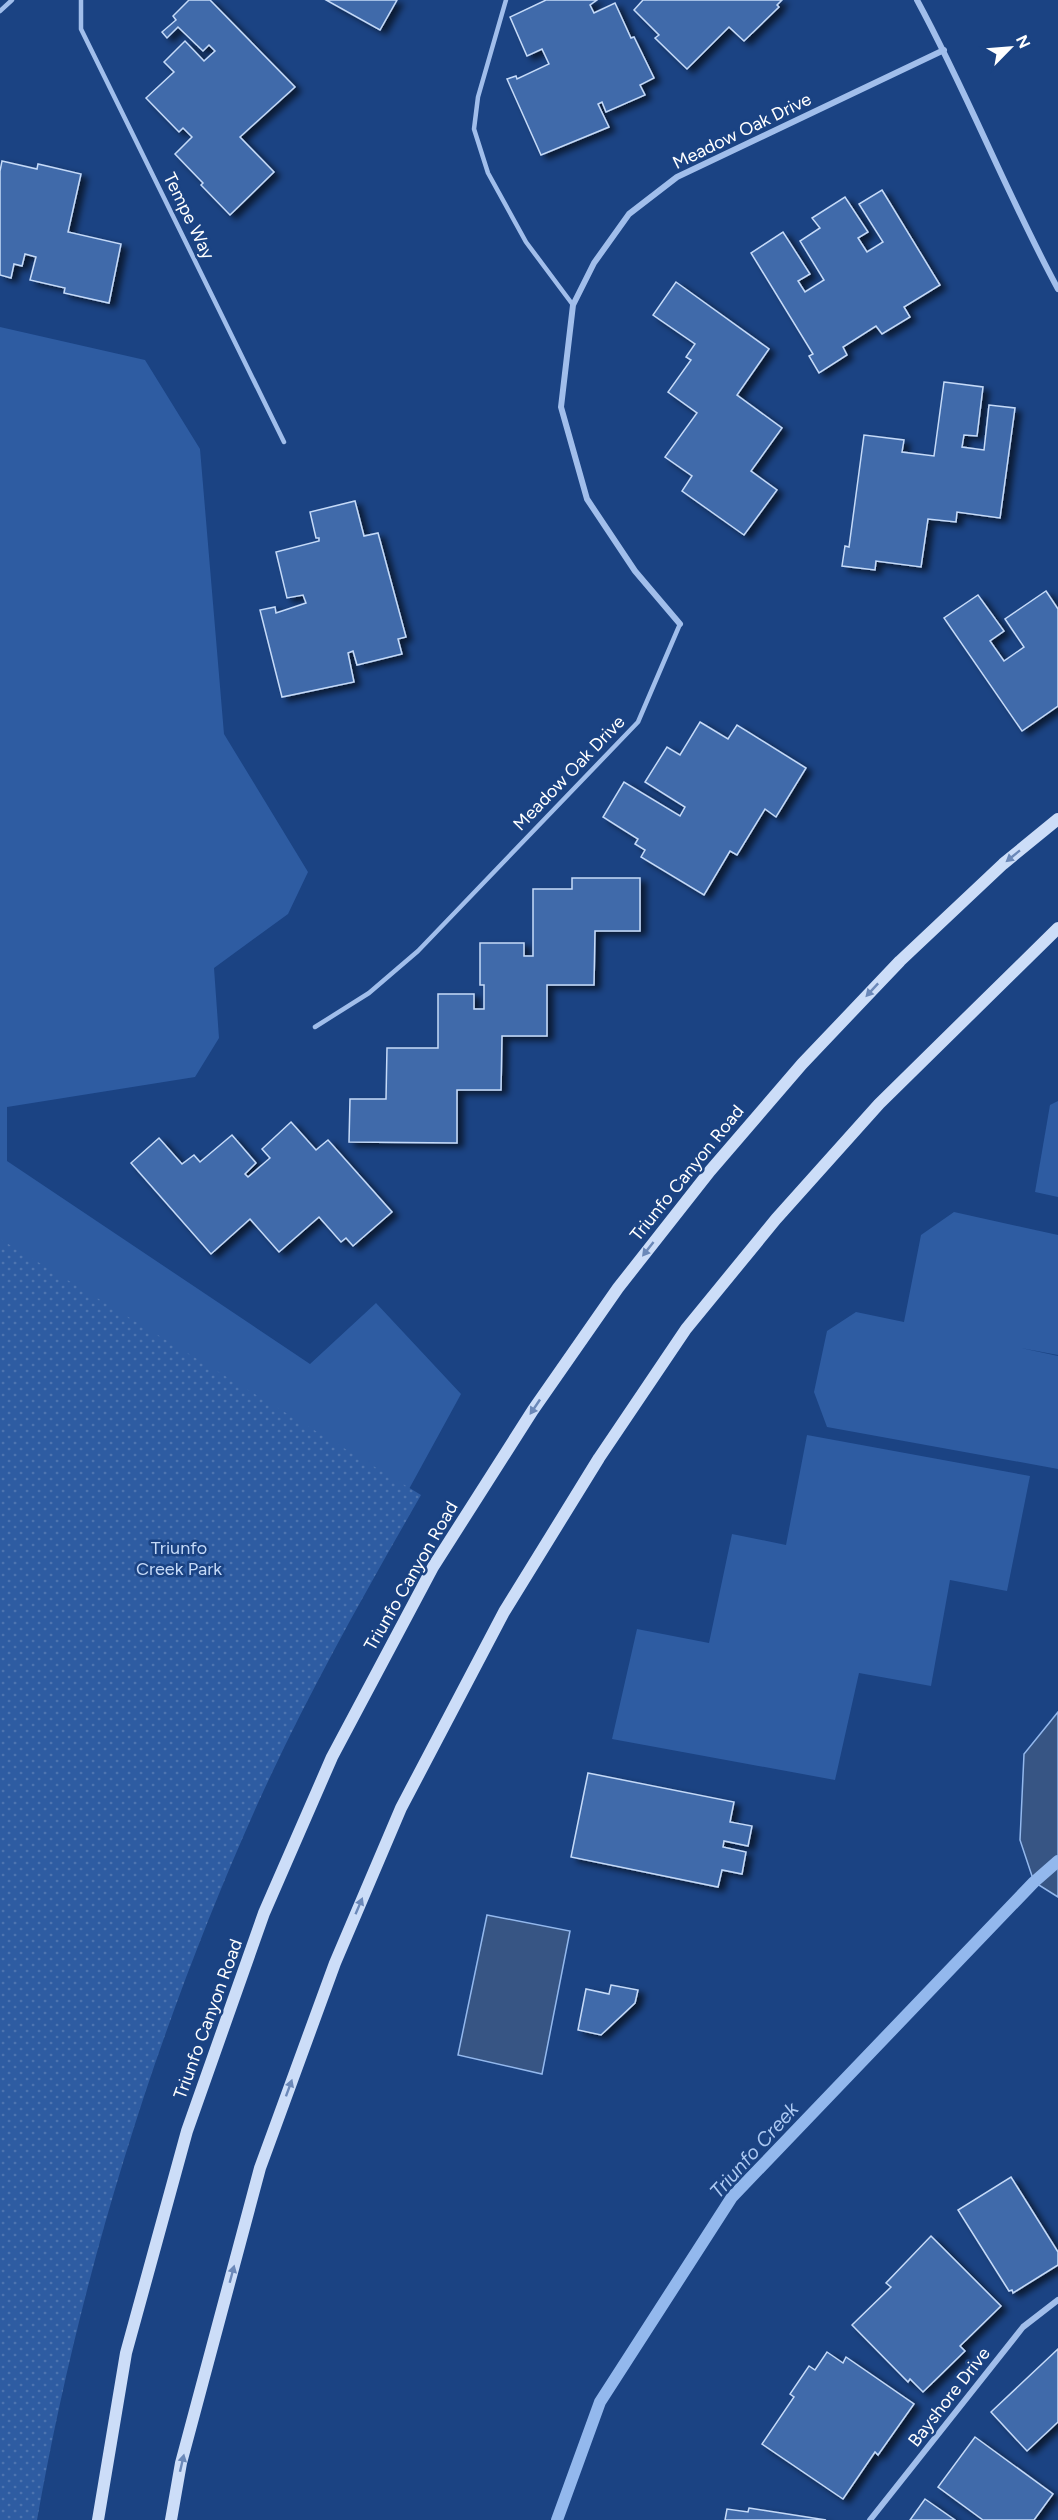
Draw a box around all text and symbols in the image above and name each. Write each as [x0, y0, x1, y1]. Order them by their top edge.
north arrow [980, 18, 1040, 78]
text: N [1012, 32, 1034, 51]
street label: Meadow Oak Drive [669, 88, 815, 174]
street label: Tempe Way [159, 169, 220, 264]
street label: Meadow Oak Drive [508, 711, 630, 835]
one-way arrow [1005, 849, 1020, 861]
one-way arrow [865, 983, 879, 998]
street label: Triunfo Canyon Road [625, 1101, 749, 1245]
one-way arrow [642, 1241, 655, 1257]
one-way arrow [529, 1399, 541, 1415]
street label: Triunfo Canyon Road [359, 1497, 463, 1655]
park label: Triunfo Creek Park [136, 1537, 222, 1580]
one-way arrow [355, 1897, 364, 1915]
street label: Triunfo Canyon Road [169, 1936, 247, 2102]
one-way arrow [285, 2079, 295, 2097]
water label: Triunfo Creek [705, 2096, 804, 2203]
one-way arrow [227, 2265, 237, 2283]
street label: Bayshore Drive [903, 2343, 995, 2451]
one-way arrow [177, 2453, 187, 2472]

